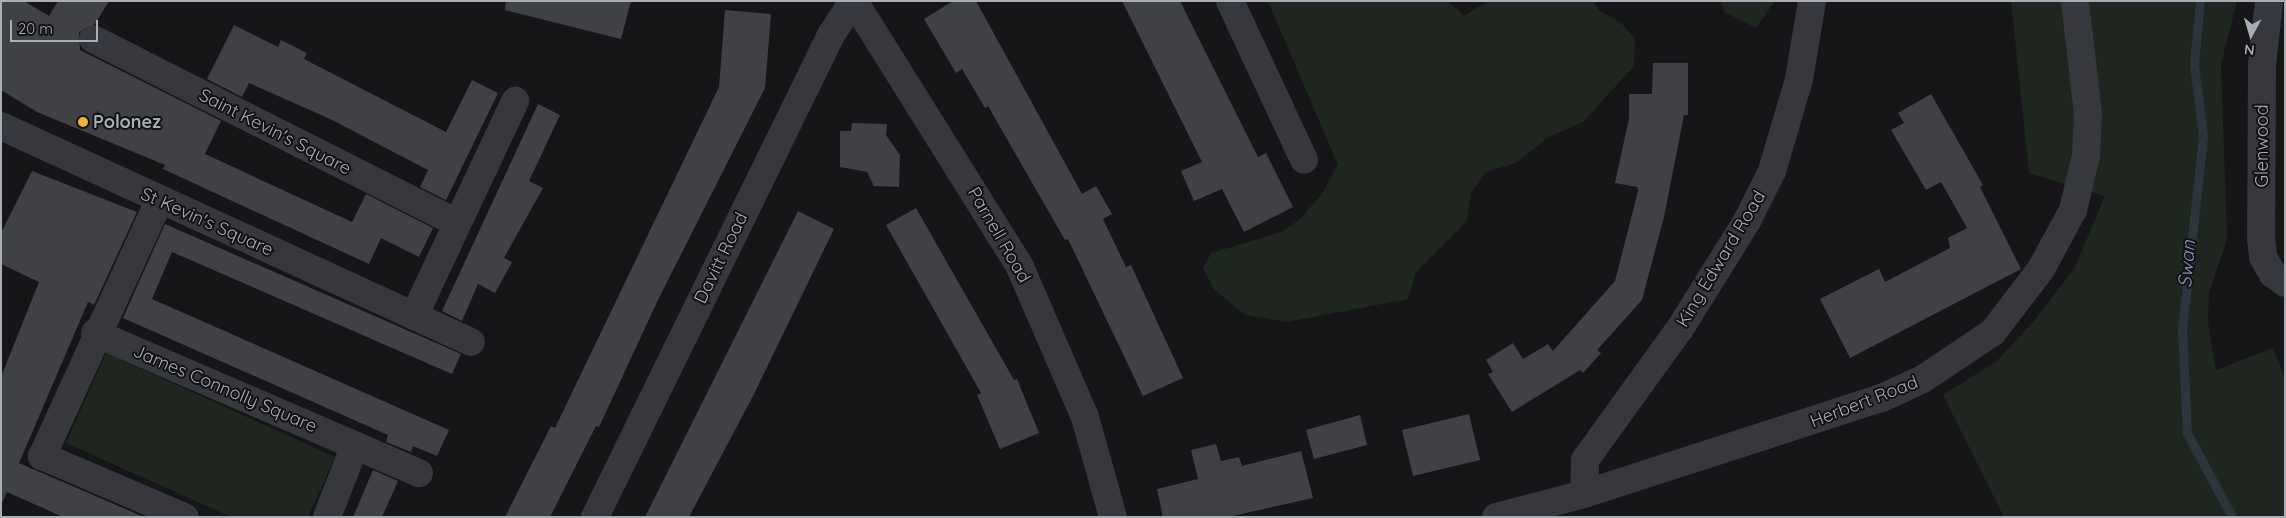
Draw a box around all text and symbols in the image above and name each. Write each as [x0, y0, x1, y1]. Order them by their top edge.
scale bar [12, 10, 100, 42]
north arrow [2226, 10, 2276, 60]
text: 20 m [18, 19, 53, 38]
text: N [2243, 40, 2256, 59]
street label: Saint Kevin's Square [195, 84, 355, 180]
street label: Glenwood [2251, 104, 2273, 188]
place label: Polonez [93, 111, 161, 133]
marker: Polonez [77, 116, 89, 128]
street label: St Kevin's Square [138, 183, 276, 261]
street label: Parnell Road [963, 183, 1035, 287]
street label: King Edward Road [1672, 187, 1770, 331]
street label: Davitt Road [690, 209, 752, 307]
water label: Swan [2174, 239, 2200, 289]
street label: James Connolly Square [130, 340, 320, 438]
street label: Herbert Road [1807, 372, 1921, 432]

